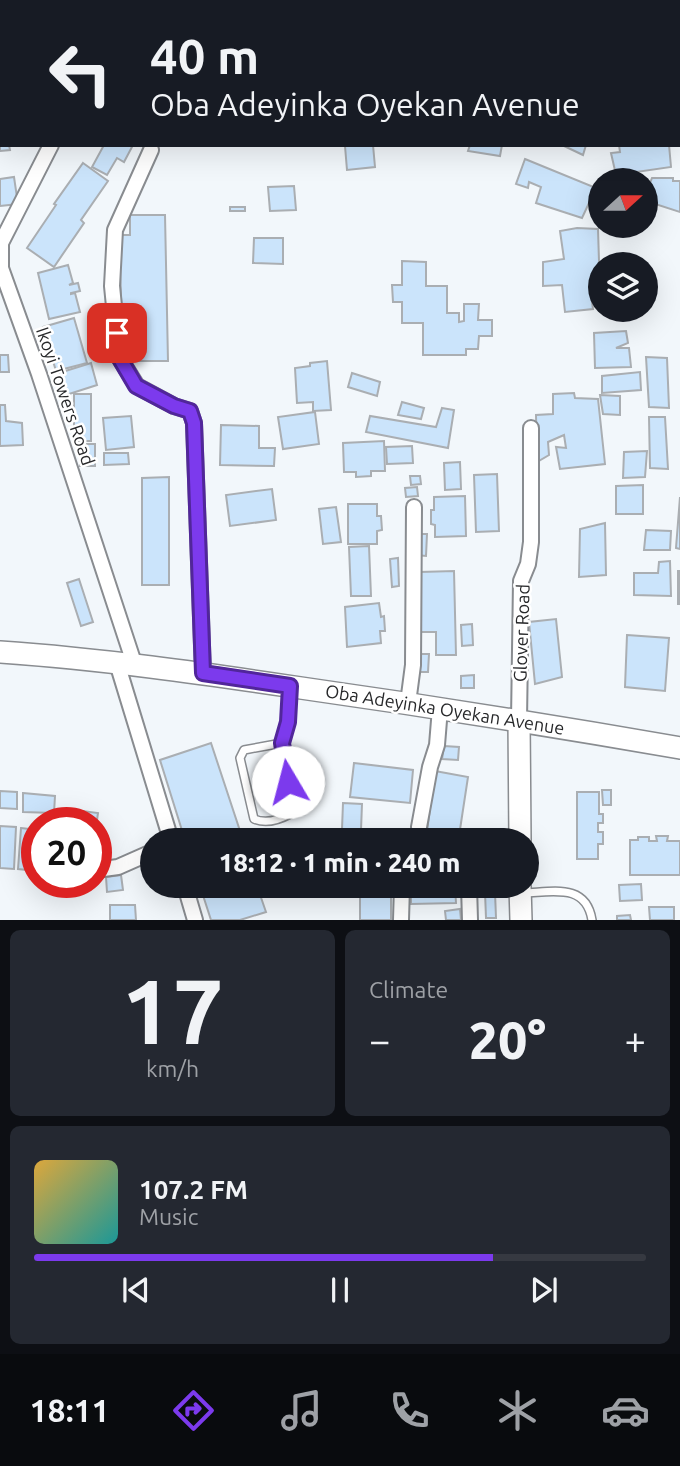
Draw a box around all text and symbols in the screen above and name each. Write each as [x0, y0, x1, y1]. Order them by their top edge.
icon: left [35, 28, 126, 119]
text: 40 m [150, 28, 259, 83]
text: Oba Adeyinka Oyekan Avenue [150, 86, 580, 122]
north arrow [588, 168, 658, 238]
map controls [588, 168, 658, 322]
button: layers [588, 252, 658, 322]
pin [87, 303, 147, 363]
icon: arrive [98, 314, 136, 352]
street label: Ikoyi Towers Road [33, 324, 99, 468]
street label: Glover Road [509, 584, 533, 682]
street label: Oba Adeyinka Oyekan Avenue [324, 680, 566, 738]
position arrow [251, 745, 325, 819]
speed limit sign: 20 [21, 807, 112, 898]
text: 18:12 · 1 min · 240 m [219, 848, 460, 877]
text: 17 [121, 959, 224, 1061]
text: Climate [369, 977, 448, 1002]
text: 20° [469, 1011, 546, 1069]
text: − [369, 1019, 390, 1061]
text: + [625, 1019, 646, 1061]
text: km/h [146, 1056, 199, 1081]
text: 107.2 FM [139, 1175, 248, 1204]
text: Music [139, 1204, 198, 1229]
icon: previous [117, 1271, 155, 1309]
icon: pause [321, 1271, 359, 1309]
icon: next [525, 1271, 563, 1309]
icon: directions [169, 1386, 218, 1435]
icon: music [277, 1386, 326, 1435]
icon: phone [385, 1386, 434, 1435]
icon: climate [493, 1386, 542, 1435]
icon: car [601, 1386, 650, 1435]
text: 18:11 [30, 1392, 110, 1428]

